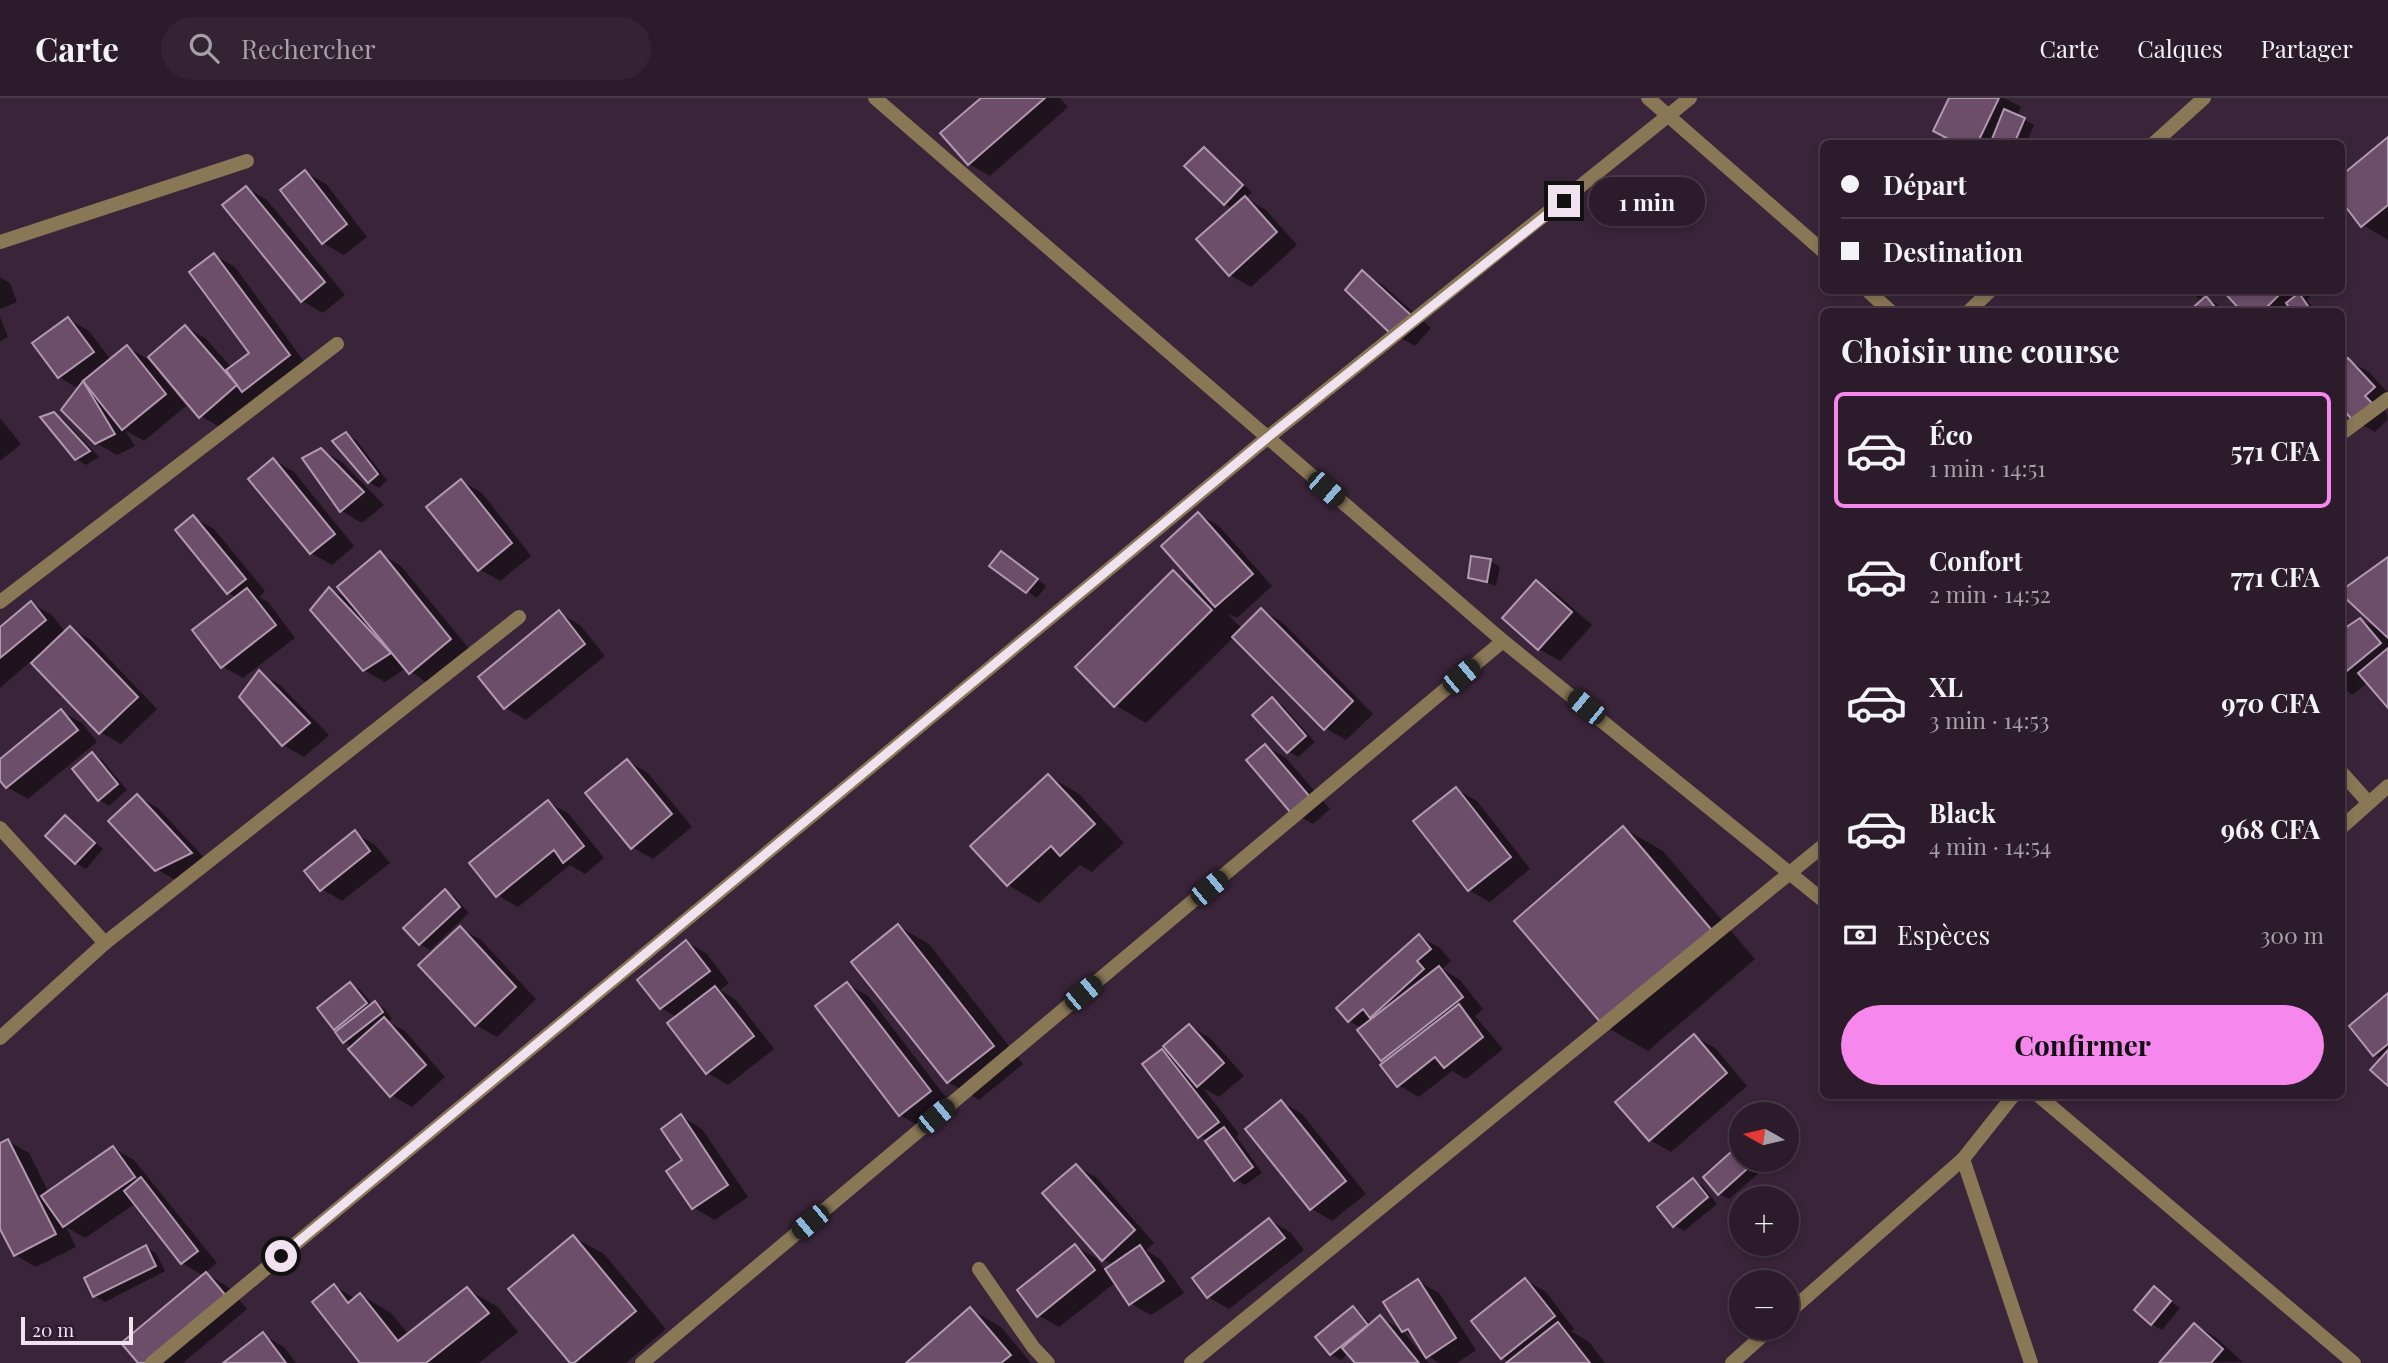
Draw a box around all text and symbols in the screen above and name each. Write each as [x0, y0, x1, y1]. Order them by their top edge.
search box [161, 17, 651, 80]
text: Carte [35, 26, 119, 70]
icon: search [185, 29, 223, 67]
text: Rechercher [241, 31, 376, 66]
text: Carte [2040, 32, 2099, 64]
text: Calques [2137, 32, 2223, 64]
text: Partager [2261, 32, 2353, 64]
text: Départ [1883, 167, 1967, 202]
callout: 1 min [1588, 176, 1704, 226]
route end [1548, 185, 1580, 217]
text: 1 min [1619, 186, 1675, 217]
text: Destination [1883, 234, 2023, 269]
text: Choisir une course [1841, 328, 2120, 371]
text: Éco [1929, 417, 1973, 452]
icon: car [1845, 419, 1908, 482]
text: 571 CFA [2231, 433, 2320, 468]
text: 1 min · 14:51 [1929, 452, 2046, 483]
car [1304, 467, 1349, 511]
text: Confort [1929, 543, 2023, 578]
icon: car [1845, 545, 1908, 608]
text: 771 CFA [2231, 559, 2320, 594]
text: 2 min · 14:52 [1929, 578, 2051, 609]
car [1439, 654, 1484, 698]
text: XL [1929, 669, 1963, 704]
icon: car [1845, 671, 1908, 734]
text: 970 CFA [2221, 685, 2320, 720]
car [1564, 686, 1609, 728]
text: 3 min · 14:53 [1929, 704, 2049, 735]
text: Black [1929, 795, 1996, 830]
icon: car [1845, 797, 1908, 860]
text: 968 CFA [2221, 811, 2320, 846]
text: 4 min · 14:54 [1929, 830, 2051, 861]
car [1187, 866, 1232, 910]
icon: cash [1841, 916, 1879, 954]
text: Espèces [1897, 917, 1990, 952]
text: 300 m [2260, 919, 2324, 950]
car [1061, 971, 1106, 1015]
button: Confirmer [1841, 1005, 2324, 1085]
car [914, 1094, 959, 1138]
north arrow [1729, 1102, 1799, 1172]
map controls [1729, 1102, 1799, 1340]
button: + [1729, 1186, 1799, 1256]
car [788, 1200, 833, 1244]
route start [265, 1240, 297, 1272]
button: − [1729, 1270, 1799, 1340]
scale bar [21, 1314, 133, 1346]
text: 20 m [32, 1316, 74, 1342]

